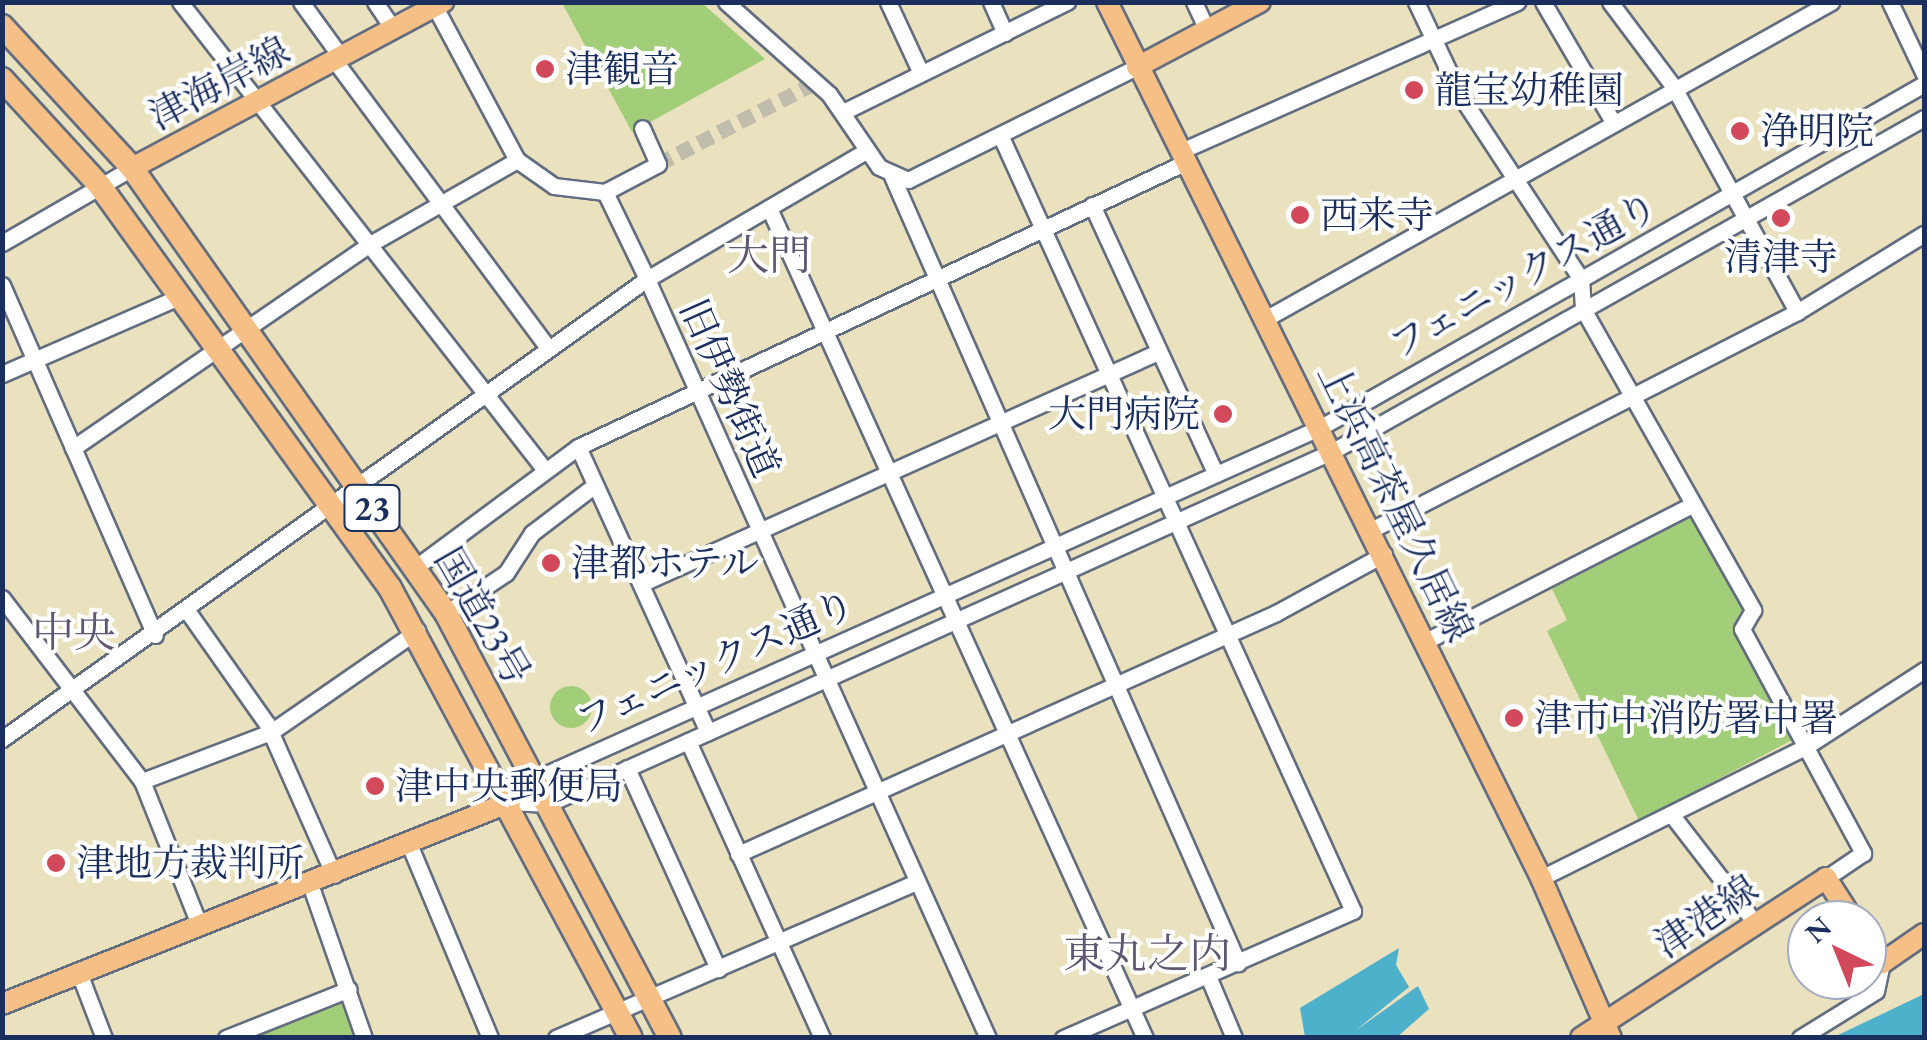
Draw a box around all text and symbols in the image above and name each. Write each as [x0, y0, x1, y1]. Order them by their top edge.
street label: 津海岸線 [141, 27, 297, 139]
place label: 津観音 [565, 46, 679, 92]
marker: 津観音 [534, 58, 556, 80]
place label: 龍宝幼稚園 [1434, 67, 1624, 113]
marker: 龍宝幼稚園 [1403, 79, 1425, 101]
place label: 浄明院 [1760, 108, 1874, 154]
marker: 浄明院 [1729, 120, 1751, 142]
street label: フェニックス通り [1379, 181, 1667, 369]
place label: 西来寺 [1320, 192, 1434, 238]
marker: 西来寺 [1289, 204, 1311, 226]
marker: 清津寺 [1770, 207, 1792, 229]
district label: 大門 [727, 231, 811, 281]
place label: 清津寺 [1724, 234, 1838, 280]
street label: 旧伊勢街道 [671, 292, 789, 484]
street label: 上浜高茶屋久居線 [1309, 355, 1483, 649]
place label: 大門病院 [1048, 391, 1200, 437]
marker: 大門病院 [1210, 401, 1236, 427]
road number: 23 [342, 478, 402, 538]
street label: 国道23号 [426, 539, 540, 693]
place label: 津都ホテル [571, 540, 761, 586]
marker: 津都ホテル [540, 552, 562, 574]
street label: フェニックス通り [567, 579, 863, 745]
district label: 中央 [32, 608, 116, 658]
place label: 津市中消防署中署 [1534, 695, 1838, 741]
marker: 津市中消防署中署 [1503, 707, 1525, 729]
place label: 津中央郵便局 [395, 763, 623, 809]
marker: 津中央郵便局 [364, 775, 386, 797]
place label: 津地方裁判所 [76, 840, 304, 886]
marker: 津地方裁判所 [45, 852, 67, 874]
street label: 津港線 [1646, 865, 1766, 967]
north arrow [1787, 900, 1887, 1000]
text: N [1797, 909, 1838, 950]
district label: 東丸之内 [1063, 929, 1231, 979]

